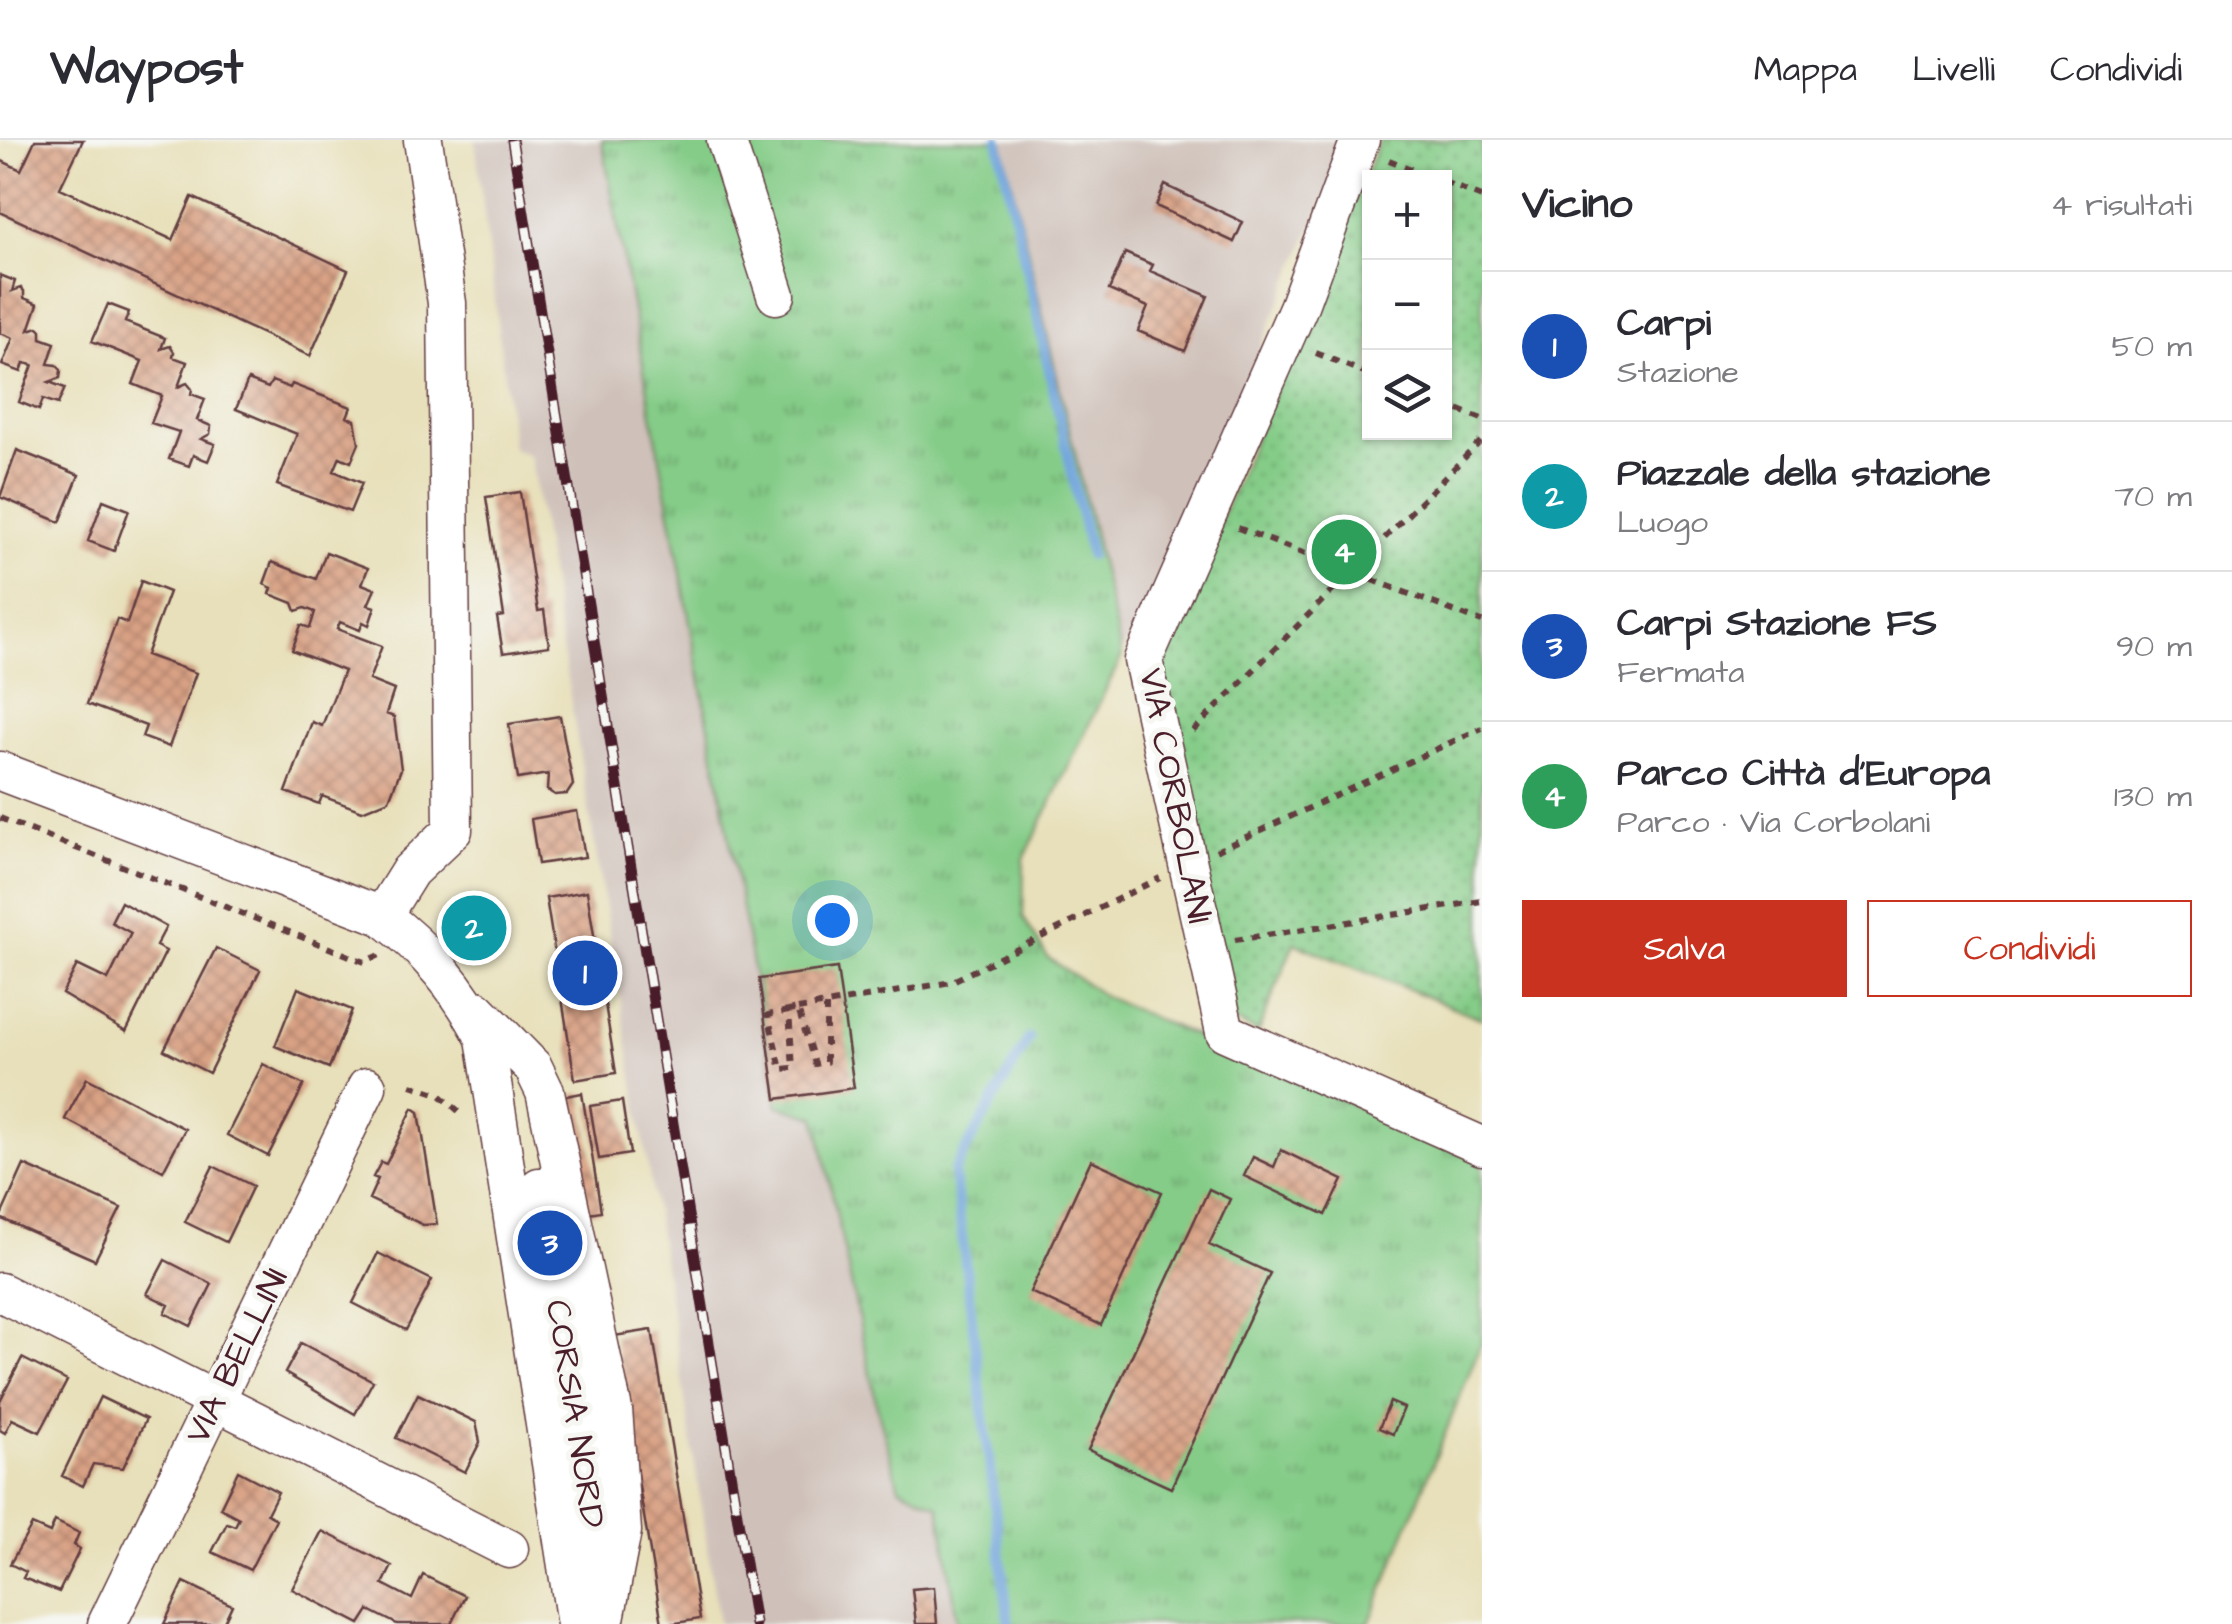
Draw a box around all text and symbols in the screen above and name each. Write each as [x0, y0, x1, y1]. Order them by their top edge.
text: Waypost [50, 36, 243, 102]
text: Mappa [1754, 45, 1857, 94]
text: Livelli [1912, 45, 1995, 94]
text: Condividi [2050, 45, 2182, 94]
map controls [1362, 170, 1452, 440]
button: + [1362, 170, 1452, 260]
text: Vicino [1522, 176, 1632, 234]
text: 4 risultati [2051, 183, 2192, 228]
button: − [1362, 260, 1452, 350]
text: Carpi [1617, 298, 1711, 350]
text: 1 [1552, 324, 1557, 369]
text: 50 m [2111, 324, 2192, 369]
button: layers [1362, 350, 1452, 440]
text: Stazione [1617, 350, 1739, 395]
text: Piazzale della stazione [1617, 448, 1991, 500]
text: 2 [1545, 474, 1564, 519]
text: 70 m [2114, 474, 2192, 519]
text: Luogo [1617, 500, 1708, 545]
pin: 4 [1312, 514, 1376, 590]
text: Carpi Stazione FS [1617, 598, 1937, 650]
text: 3 [1546, 624, 1563, 669]
text: 90 m [2116, 624, 2192, 669]
text: Fermata [1617, 650, 1745, 695]
street label: VIA CORBOLANI [1126, 664, 1224, 928]
text: Parco Città d'Europa [1617, 748, 1990, 800]
text: 4 [1544, 774, 1565, 819]
text: 130 m [2114, 774, 2192, 819]
text: Parco · Via Corbolani [1617, 800, 1930, 845]
pin: 2 [442, 890, 506, 966]
your location [807, 895, 858, 946]
button: Salva [1522, 900, 1847, 997]
button: Condividi [1867, 900, 2192, 997]
pin: 1 [552, 936, 618, 1010]
pin: 3 [518, 1206, 582, 1280]
street label: VIA BELLINI [173, 1260, 301, 1452]
street label: CORSIA NORD [533, 1296, 617, 1532]

